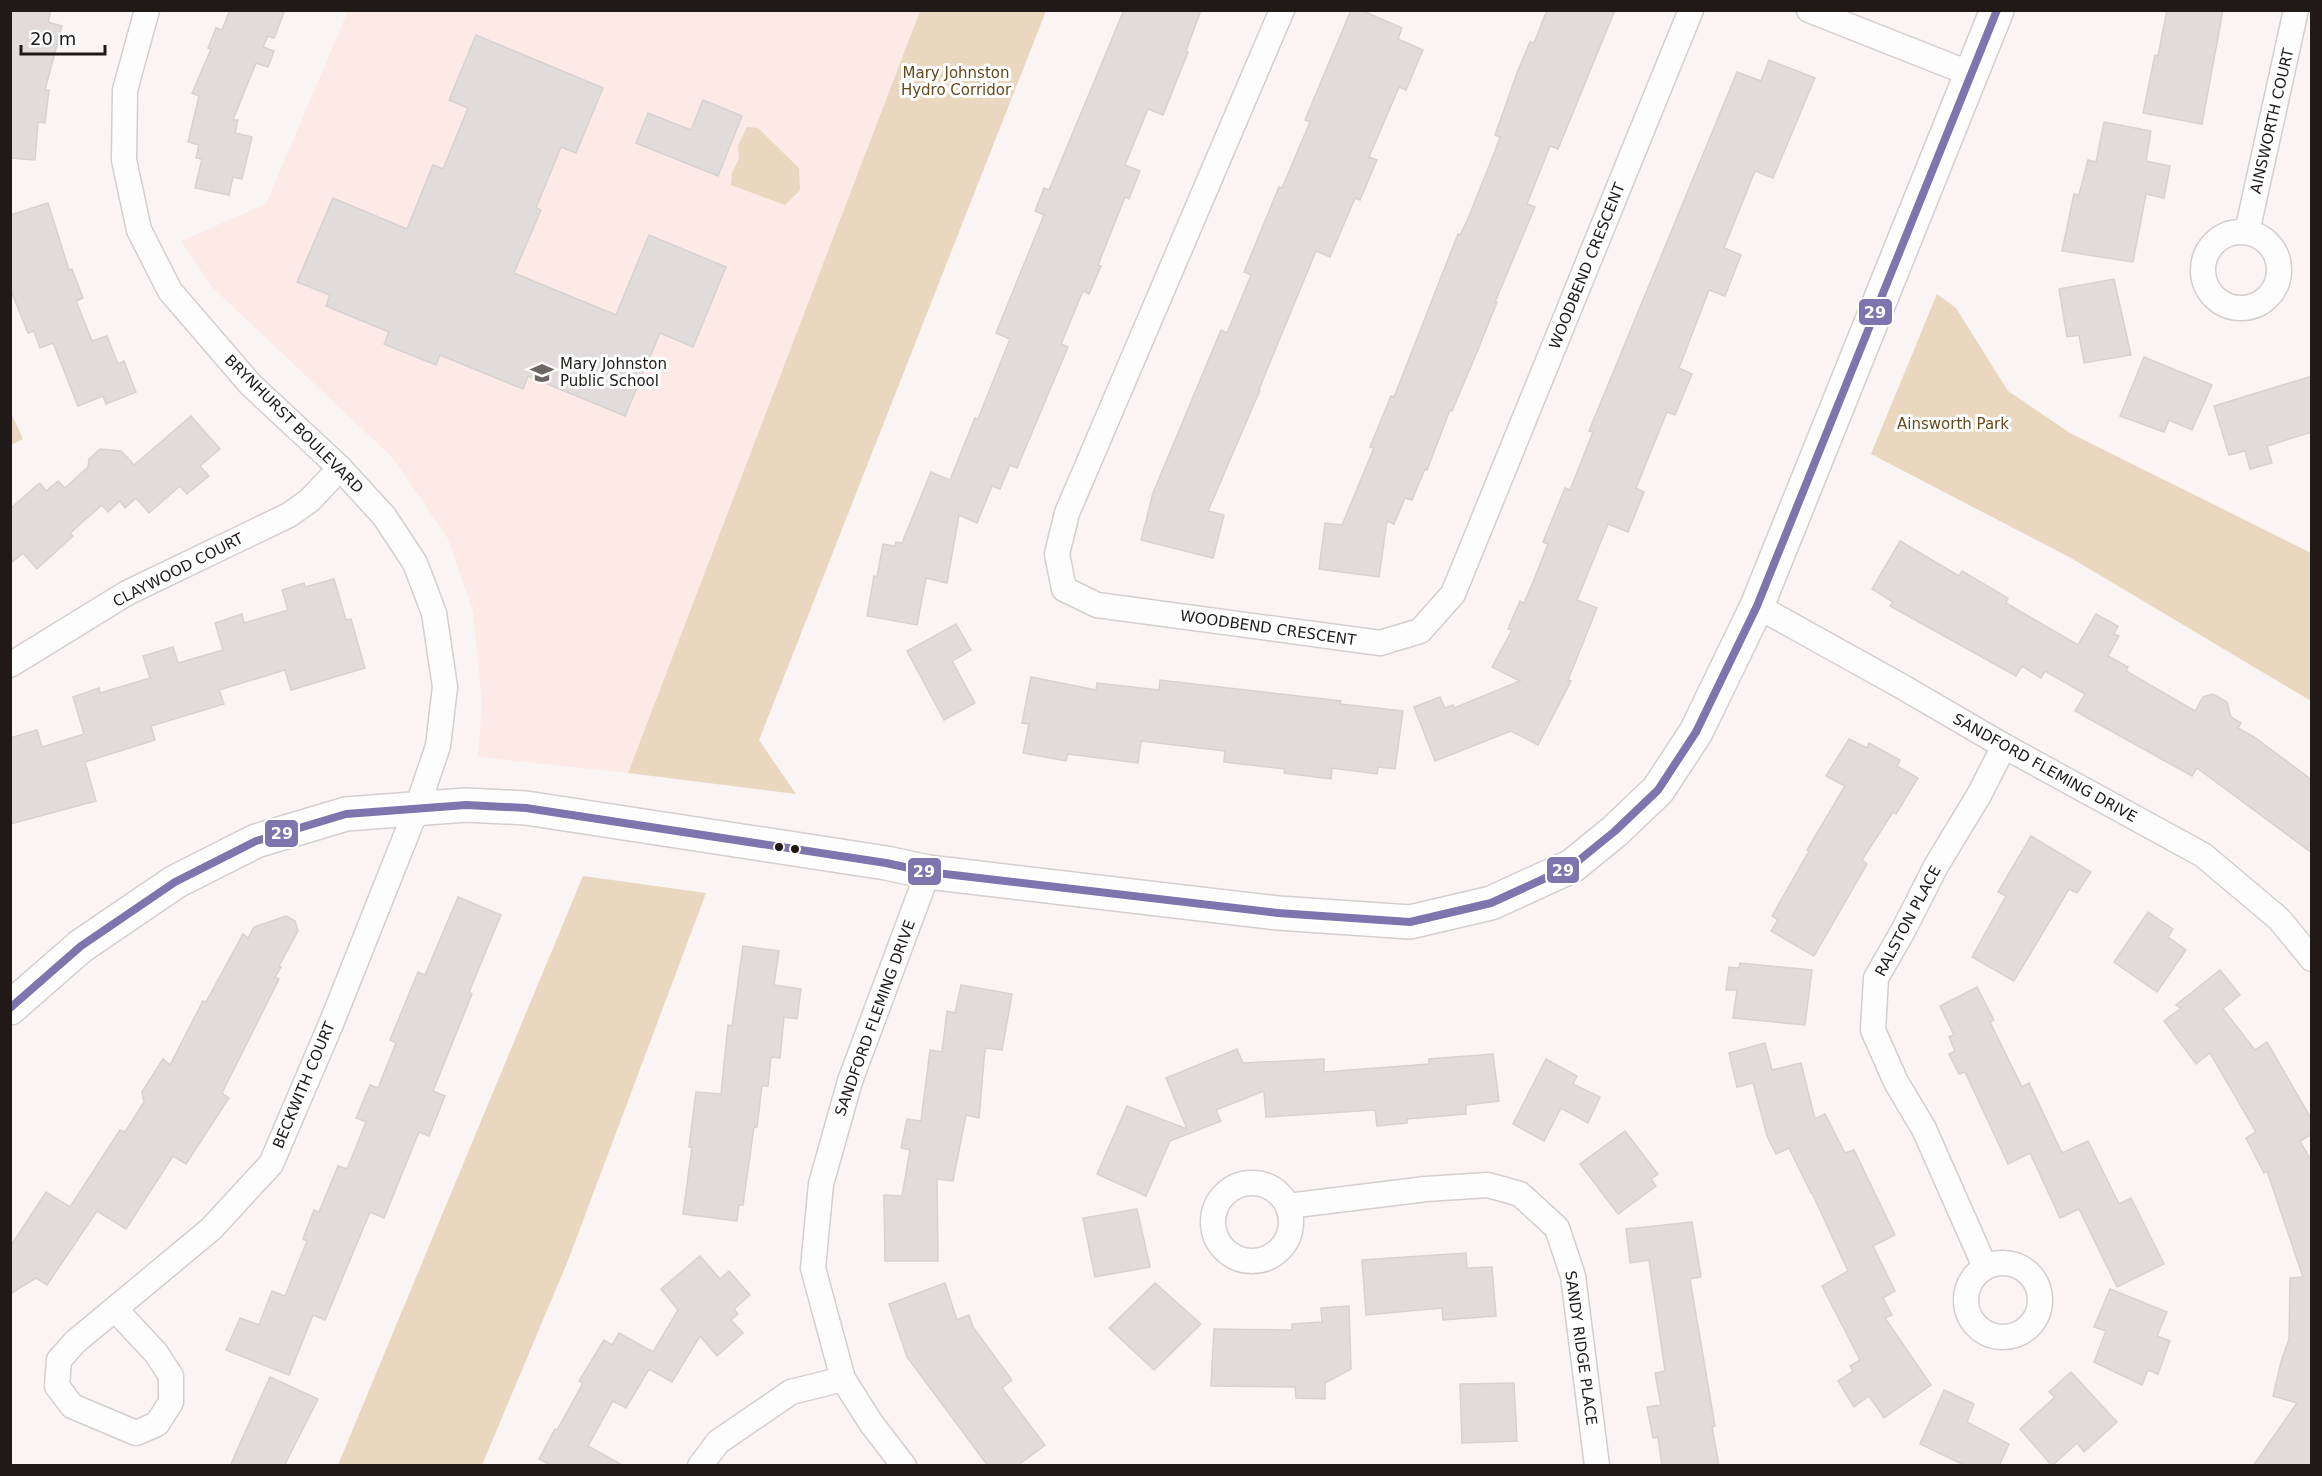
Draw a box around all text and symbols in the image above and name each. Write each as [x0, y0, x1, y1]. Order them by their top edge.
scale bar [21, 18, 105, 56]
text: 20 m [30, 28, 76, 49]
street label: AINSWORTH COURT [2247, 46, 2298, 195]
park label: Mary Johnston Hydro Corridor [901, 64, 1012, 99]
street label: WOODBEND CRESCENT [1545, 180, 1629, 352]
line badge: 29 [1858, 298, 1893, 326]
text: 29 [1864, 303, 1886, 322]
street label: BRYNHURST BOULEVARD [221, 351, 367, 497]
place label: Mary Johnston Public School [560, 355, 667, 390]
school or university icon: Mary Johnston Public School [529, 360, 555, 386]
park label: Ainsworth Park [1897, 415, 2009, 433]
street label: CLAYWOOD COURT [110, 529, 247, 611]
street label: WOODBEND CRESCENT [1179, 607, 1358, 649]
street label: SANDFORD FLEMING DRIVE [1950, 710, 2140, 826]
line badge: 29 [264, 819, 299, 848]
text: 29 [271, 824, 293, 843]
unlabelled marker [773, 841, 785, 853]
unlabelled marker [789, 843, 801, 855]
line badge: 29 [1546, 856, 1580, 884]
line badge: 29 [907, 857, 942, 886]
text: 29 [1552, 861, 1574, 880]
text: 29 [913, 862, 935, 881]
street label: RALSTON PLACE [1871, 863, 1945, 979]
street label: SANDFORD FLEMING DRIVE [831, 917, 919, 1119]
street label: BECKWITH COURT [269, 1018, 339, 1151]
street label: SANDY RIDGE PLACE [1561, 1270, 1601, 1426]

